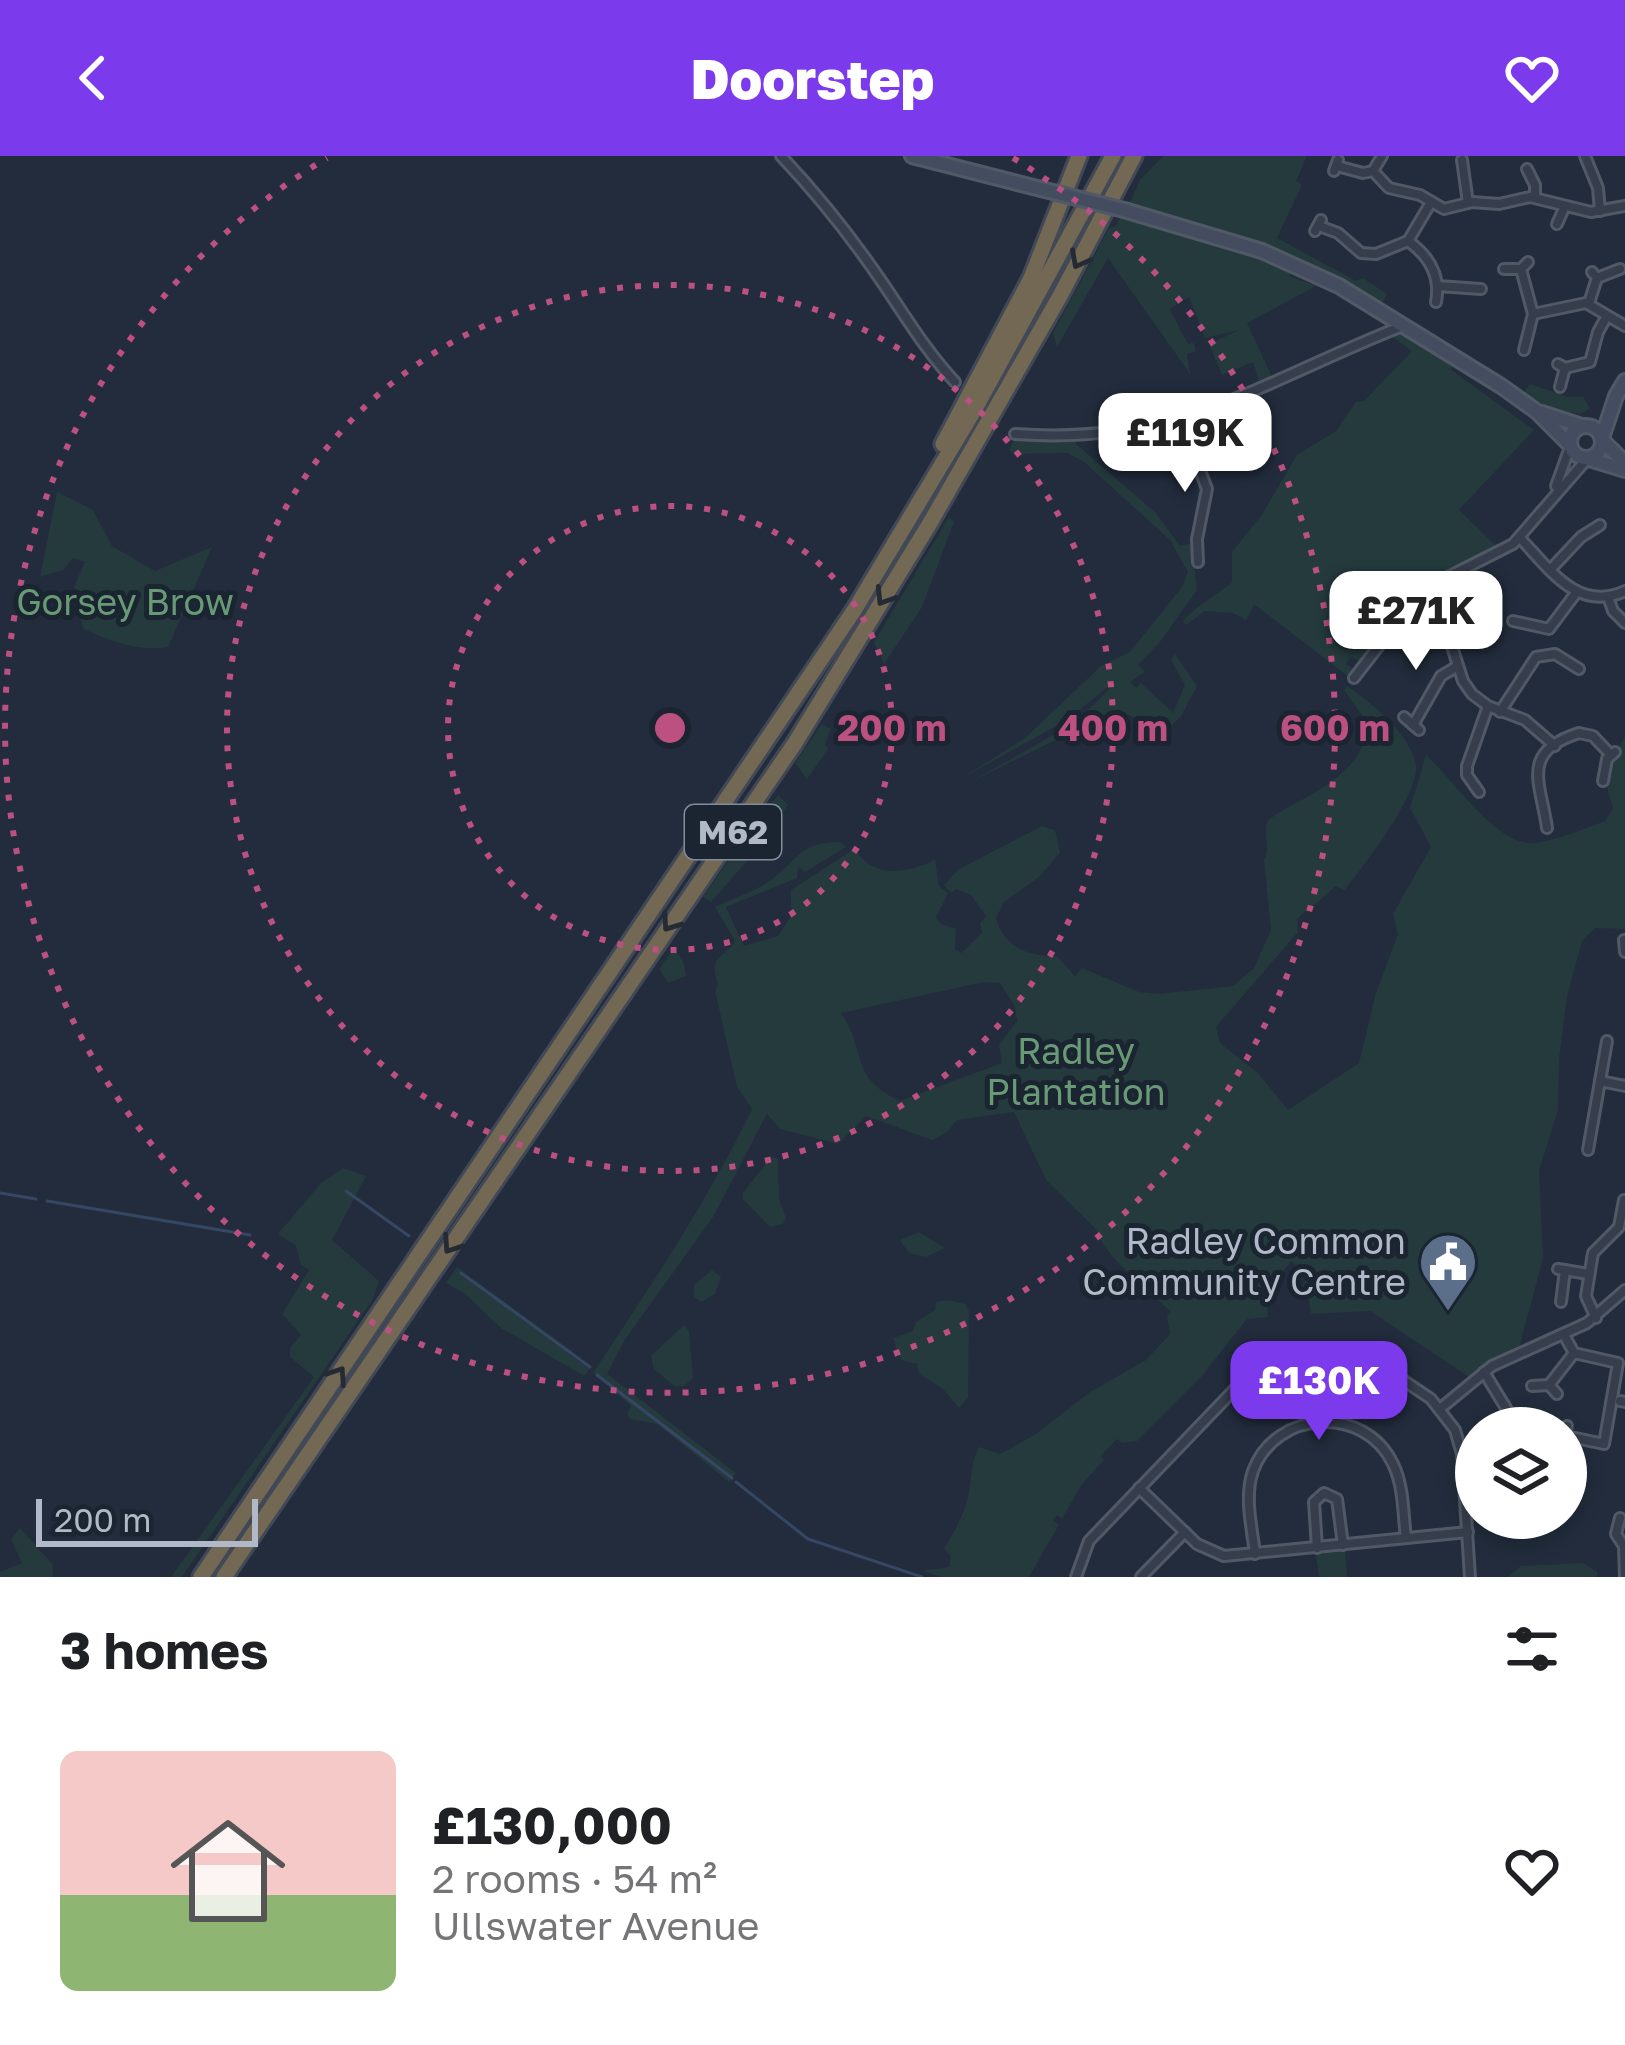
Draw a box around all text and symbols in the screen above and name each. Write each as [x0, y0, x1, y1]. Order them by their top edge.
icon: back [60, 45, 126, 111]
icon: heart [1499, 45, 1565, 111]
text: Doorstep [691, 46, 934, 111]
one-way arrow [1071, 247, 1094, 269]
pin: £119K [1101, 393, 1269, 495]
text: £119K [1126, 408, 1244, 455]
pin: £271K [1332, 571, 1500, 673]
park label: Gorsey Brow [16, 580, 234, 623]
one-way arrow [876, 584, 898, 606]
text: £271K [1356, 586, 1476, 633]
text: 200 m [837, 706, 947, 749]
text: 400 m [1058, 706, 1168, 749]
text: 600 m [1280, 706, 1390, 749]
centre of rings [649, 707, 691, 749]
road number: M62 [685, 805, 781, 859]
one-way arrow [662, 910, 684, 932]
park label: Radley Plantation [986, 1029, 1166, 1113]
place label: Radley Common Community Centre [1082, 1219, 1406, 1303]
public building icon: Radley Common Community Centre [1417, 1231, 1479, 1313]
one-way arrow [443, 1232, 465, 1254]
pin: £130K [1235, 1341, 1403, 1443]
text: £130K [1257, 1356, 1381, 1403]
one-way arrow [323, 1367, 345, 1389]
map controls [1455, 1407, 1587, 1539]
button: layers [1455, 1407, 1587, 1539]
scale bar [36, 1493, 258, 1546]
text: 200 m [54, 1500, 152, 1539]
icon: filters [1499, 1616, 1565, 1682]
text: 3 homes [60, 1619, 269, 1680]
text: £130,000 [432, 1794, 672, 1855]
icon: home [156, 1799, 300, 1943]
icon: heart [1499, 1838, 1565, 1904]
text: 2 rooms · 54 m² [432, 1855, 717, 1902]
text: Ullswater Avenue [432, 1902, 759, 1949]

